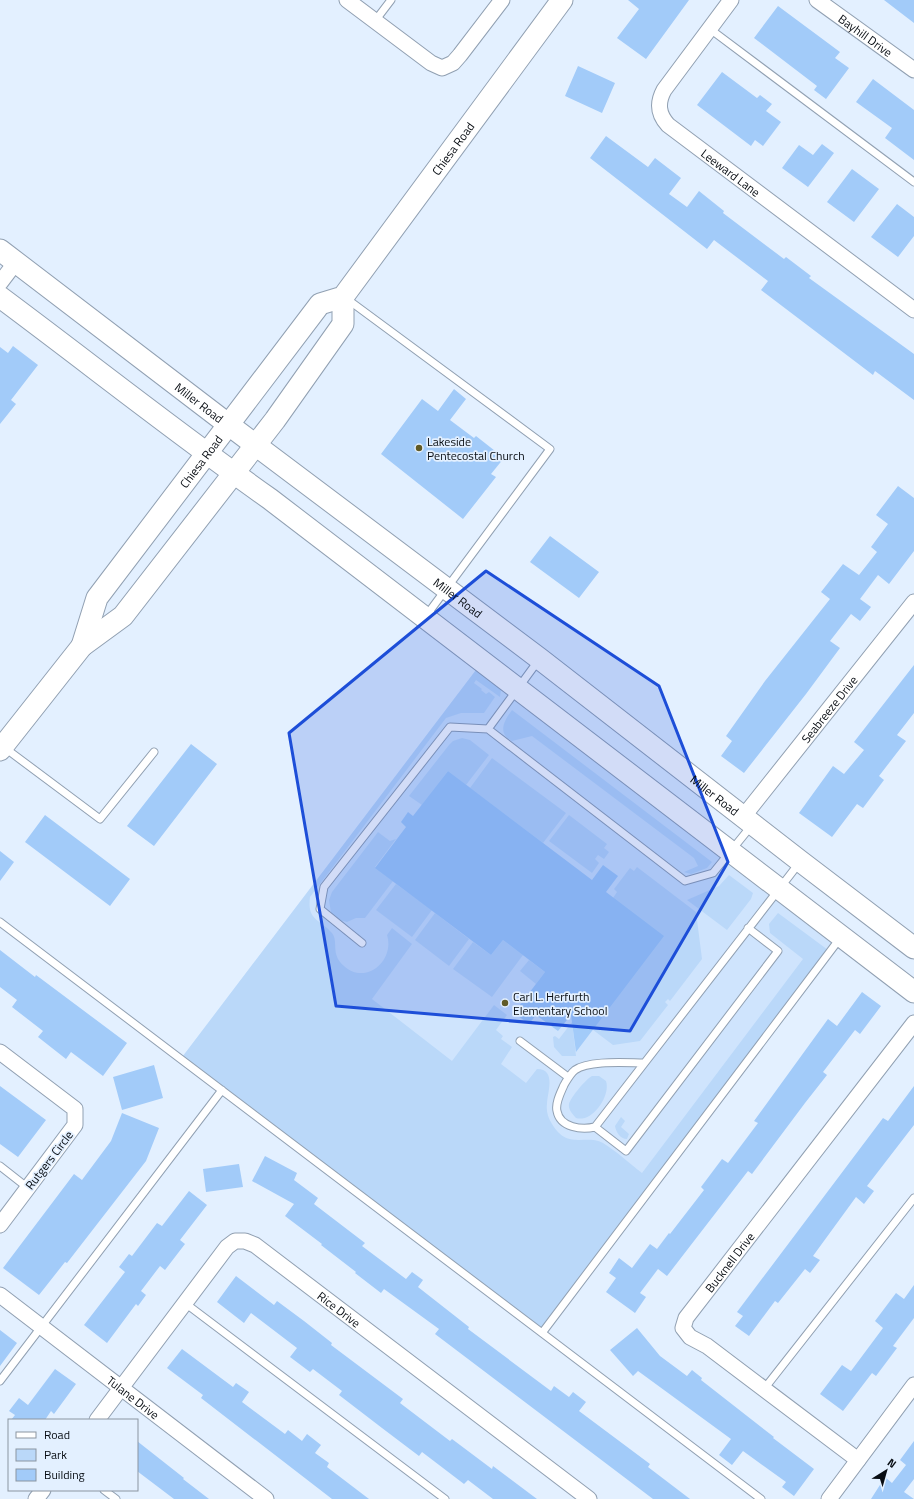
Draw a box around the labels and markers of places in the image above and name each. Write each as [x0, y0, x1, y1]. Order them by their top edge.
place label: Lakeside Pentecostal Church [427, 432, 525, 465]
marker: Lakeside Pentecostal Church [414, 443, 424, 453]
place label: Carl L. Herfurth Elementary School [513, 987, 607, 1020]
marker: Carl L. Herfurth Elementary School [500, 998, 510, 1008]

